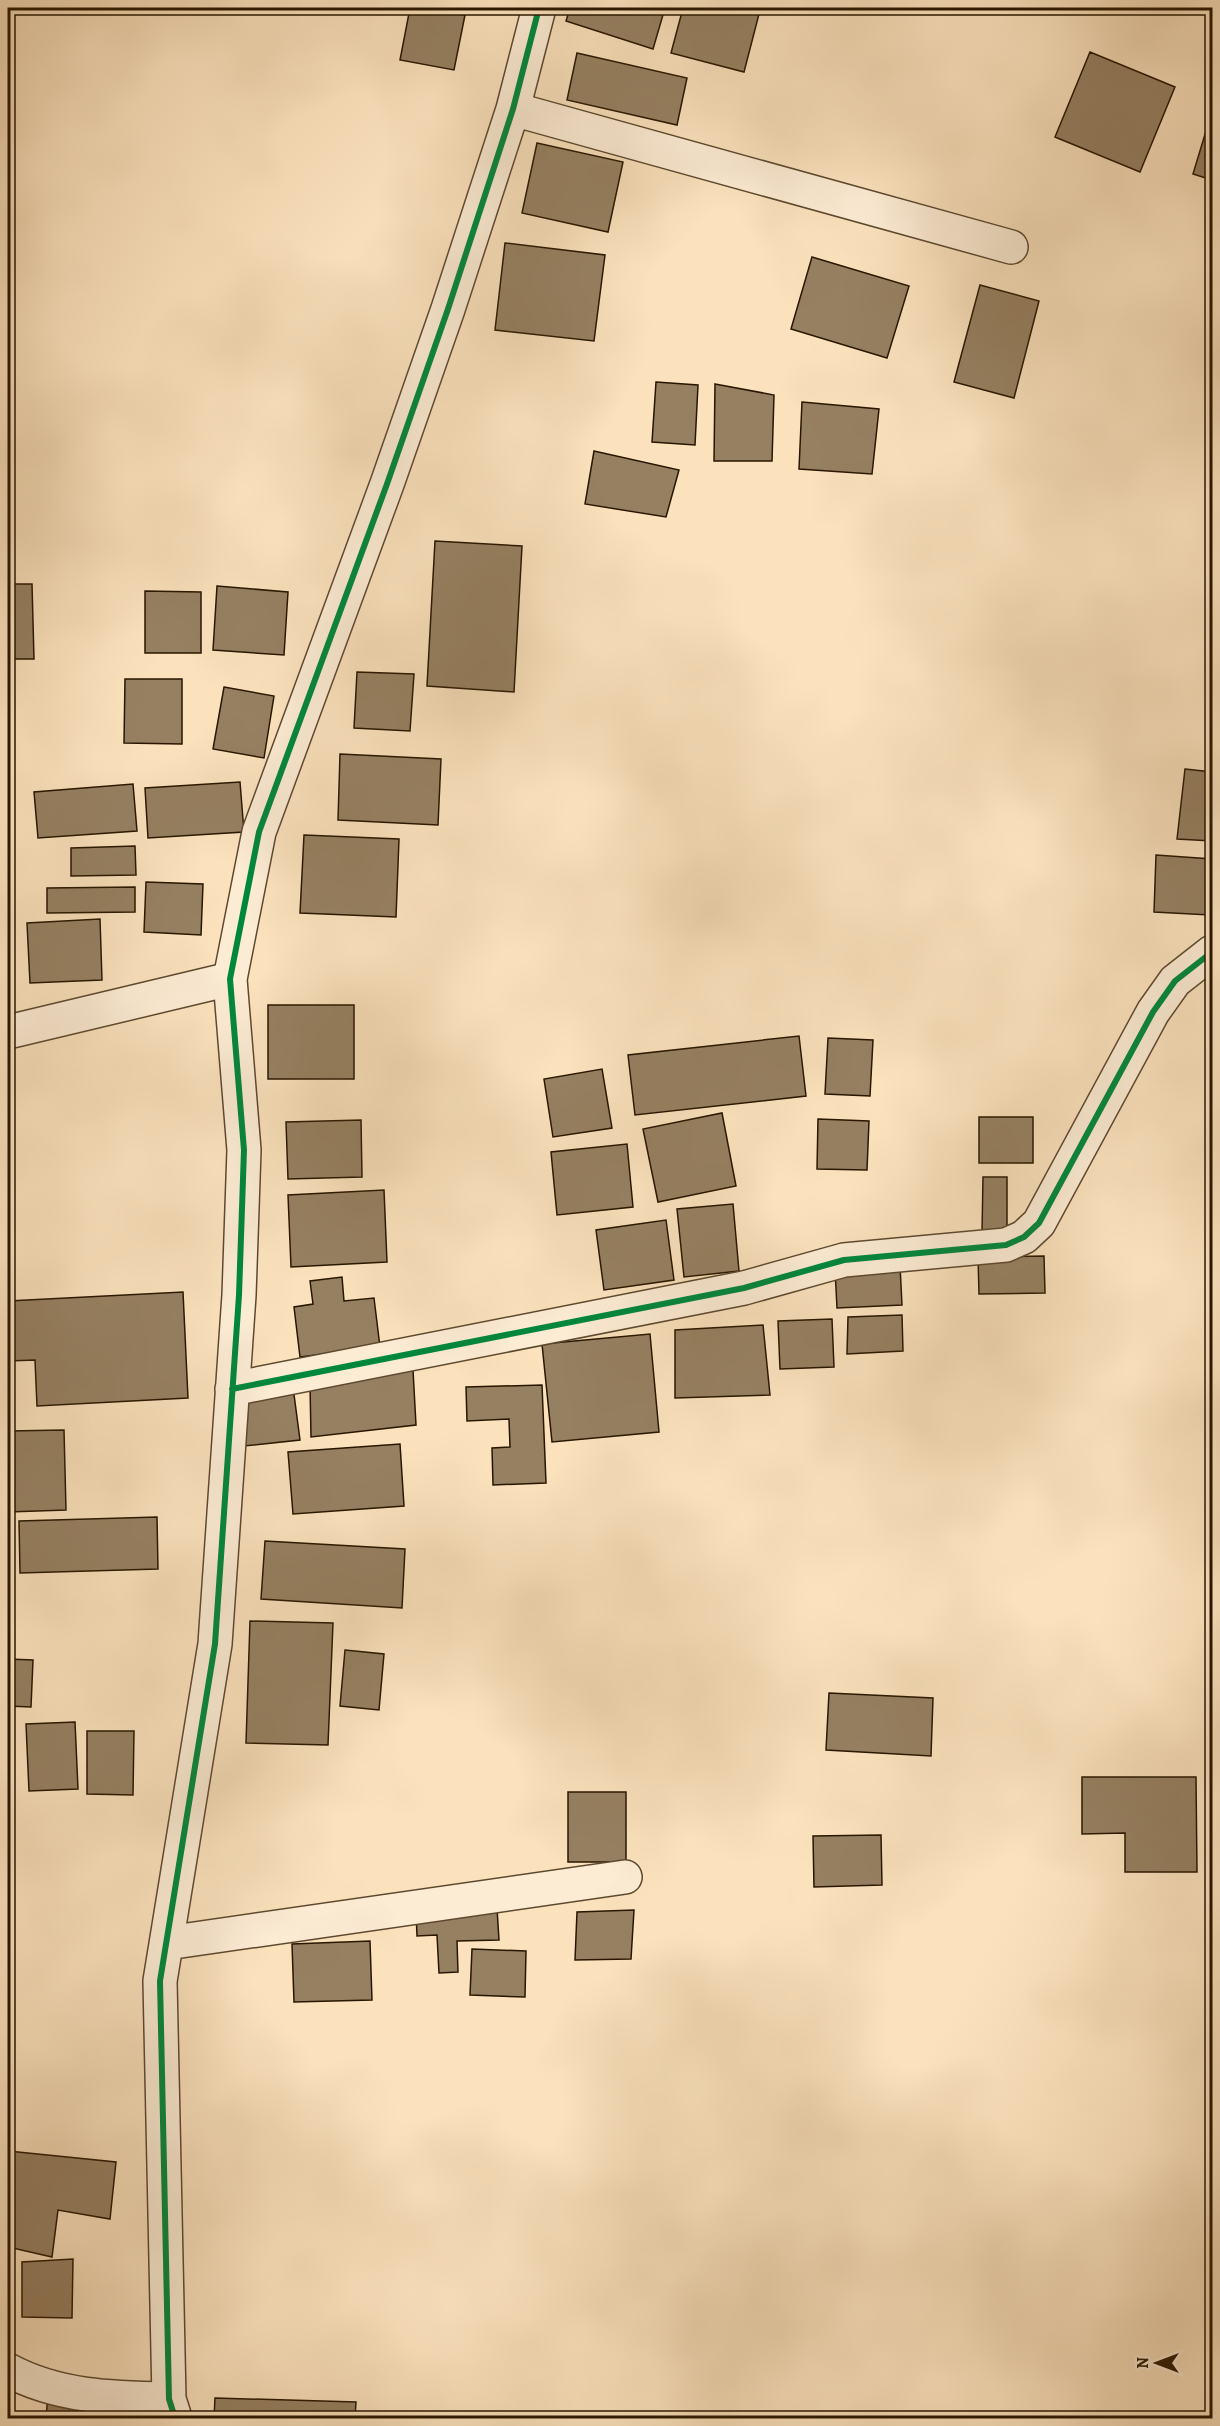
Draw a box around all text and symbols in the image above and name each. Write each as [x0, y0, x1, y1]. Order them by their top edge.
north arrow [1127, 2333, 1187, 2393]
text: N [1132, 2357, 1154, 2369]

